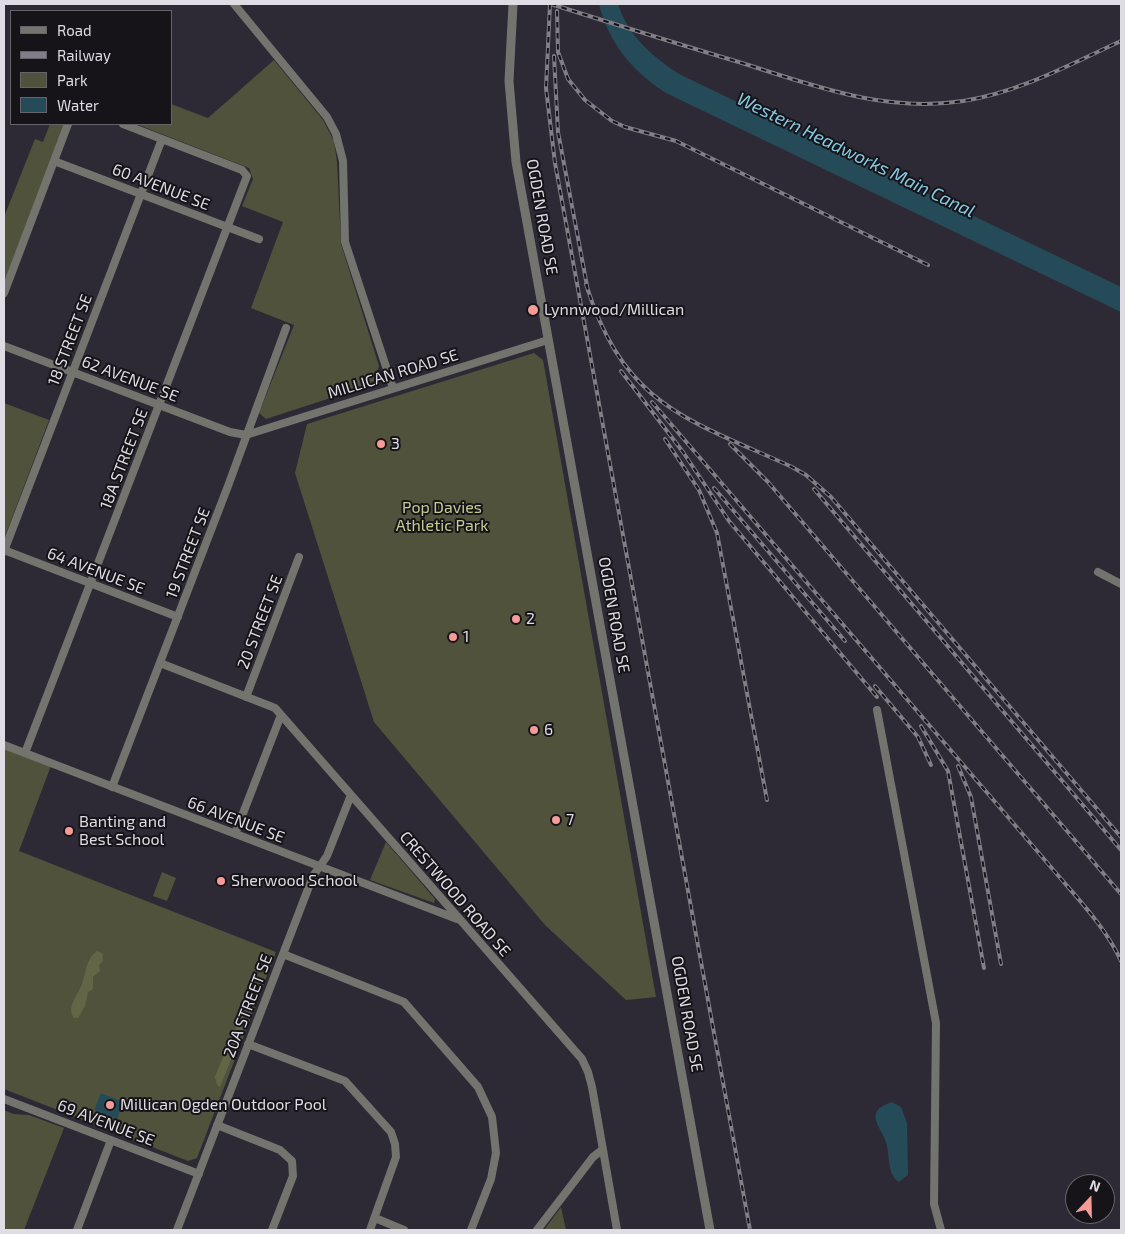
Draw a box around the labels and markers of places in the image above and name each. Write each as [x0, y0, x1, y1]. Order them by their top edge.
place label: Lynnwood/Millican [544, 300, 684, 320]
marker: Lynnwood/Millican [526, 303, 540, 317]
place label: 3 [391, 434, 400, 454]
marker: 3 [375, 438, 387, 450]
place label: 2 [526, 609, 535, 629]
marker: 2 [510, 613, 522, 625]
place label: 1 [463, 627, 469, 647]
marker: 1 [447, 631, 459, 643]
place label: 6 [544, 720, 553, 740]
marker: 6 [528, 724, 540, 736]
place label: 7 [566, 810, 574, 830]
place label: Banting and Best School [79, 812, 166, 850]
marker: 7 [550, 814, 562, 826]
marker: Banting and Best School [63, 825, 75, 837]
place label: Sherwood School [231, 871, 357, 891]
marker: Sherwood School [215, 875, 227, 887]
place label: Millican Ogden Outdoor Pool [120, 1095, 327, 1115]
marker: Millican Ogden Outdoor Pool [104, 1099, 116, 1111]

